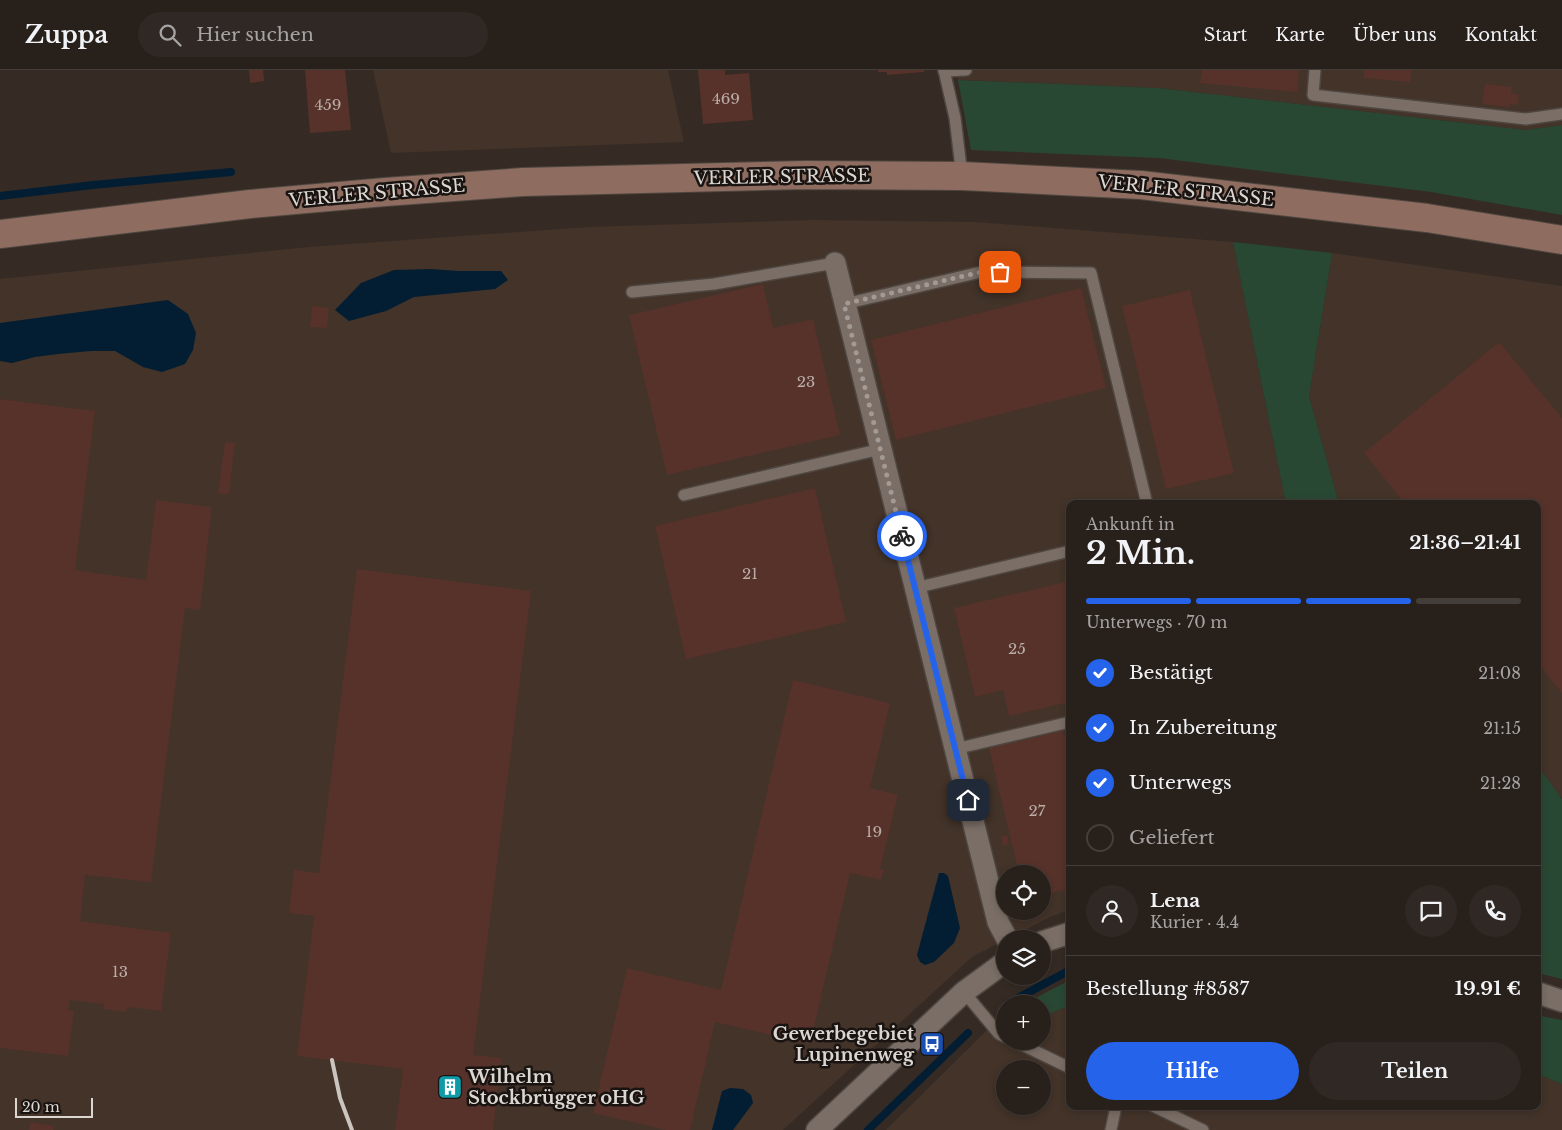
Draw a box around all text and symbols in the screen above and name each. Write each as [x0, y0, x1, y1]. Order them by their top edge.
search box [138, 12, 488, 57]
text: Zuppa [25, 20, 108, 49]
icon: search [156, 21, 184, 49]
text: Hier suchen [196, 23, 314, 46]
text: Start [1204, 24, 1247, 46]
text: Karte [1275, 24, 1325, 46]
text: Über uns [1353, 24, 1437, 46]
text: Kontakt [1465, 24, 1537, 46]
house number: 469 [712, 89, 740, 108]
house number: 459 [315, 95, 341, 114]
street label: VERLER STRASSE [693, 164, 870, 190]
street label: VERLER STRASSE [1096, 171, 1275, 211]
street label: VERLER STRASSE [287, 174, 466, 212]
pin [979, 251, 1021, 293]
icon: bag [986, 258, 1014, 286]
house number: 23 [797, 372, 815, 391]
courier [877, 511, 927, 561]
text: Ankunft in [1086, 514, 1175, 534]
icon: bike [888, 522, 916, 550]
text: 21:36–21:41 [1409, 531, 1521, 554]
text: 2 Min. [1086, 533, 1195, 573]
house number: 21 [742, 564, 758, 583]
text: Unterwegs · 70 m [1086, 612, 1227, 632]
house number: 25 [1008, 639, 1026, 658]
icon: check [1086, 659, 1114, 687]
text: Bestätigt [1129, 661, 1213, 684]
text: 21:08 [1478, 663, 1521, 683]
icon: check [1086, 714, 1114, 742]
text: In Zubereitung [1129, 716, 1277, 739]
text: 21:15 [1483, 718, 1521, 738]
icon: check [1086, 769, 1114, 797]
text: Unterwegs [1129, 771, 1232, 794]
text: 21:28 [1480, 773, 1521, 793]
pin [947, 779, 989, 821]
icon: home [954, 786, 982, 814]
house number: 27 [1029, 801, 1046, 820]
house number: 19 [866, 822, 882, 841]
text: Geliefert [1129, 826, 1215, 849]
map controls [996, 865, 1051, 1115]
button: locate [996, 865, 1051, 920]
button: person [1086, 885, 1138, 937]
button: chat [1405, 885, 1457, 937]
button: phone [1469, 885, 1521, 937]
text: Lena [1150, 889, 1200, 912]
text: Kurier · 4.4 [1150, 912, 1239, 932]
button: layers [996, 930, 1051, 985]
house number: 13 [112, 962, 128, 981]
text: Bestellung #8587 [1086, 977, 1249, 1000]
text: 19.91 € [1455, 977, 1521, 1000]
button: + [996, 995, 1051, 1050]
place label: Gewerbegebiet Lupinenweg [773, 1023, 915, 1066]
bus stop icon: Gewerbegebiet Lupinenweg [919, 1031, 945, 1057]
button: Hilfe [1086, 1042, 1299, 1100]
button: Teilen [1309, 1042, 1521, 1100]
button: − [996, 1060, 1051, 1115]
place label: Wilhelm Stockbrügger oHG [467, 1066, 645, 1109]
building icon: Wilhelm Stockbrügger oHG [437, 1074, 463, 1100]
scale bar [15, 1095, 92, 1118]
text: 20 m [22, 1098, 60, 1116]

